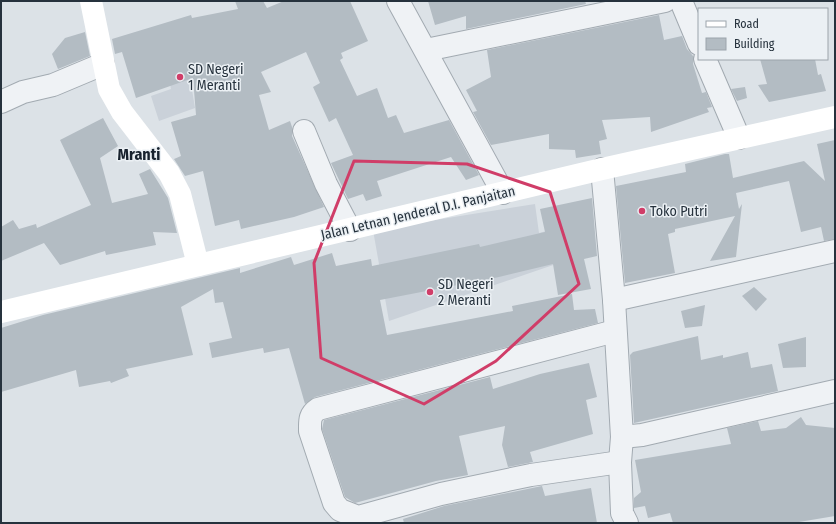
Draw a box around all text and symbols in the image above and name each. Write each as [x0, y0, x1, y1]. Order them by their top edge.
legend [698, 8, 828, 60]
text: Road [734, 17, 759, 31]
text: Building [734, 37, 775, 51]
place label: SD Negeri 1 Meranti [188, 61, 243, 94]
marker: SD Negeri 1 Meranti [175, 72, 185, 82]
district label: Mranti [117, 145, 161, 164]
street label: Jalan Letnan Jenderal D.I. Panjaitan [319, 182, 517, 244]
place label: Toko Putri [650, 203, 707, 220]
marker: Toko Putri [637, 206, 647, 216]
place label: SD Negeri 2 Meranti [438, 276, 493, 309]
marker: SD Negeri 2 Meranti [425, 287, 435, 297]

